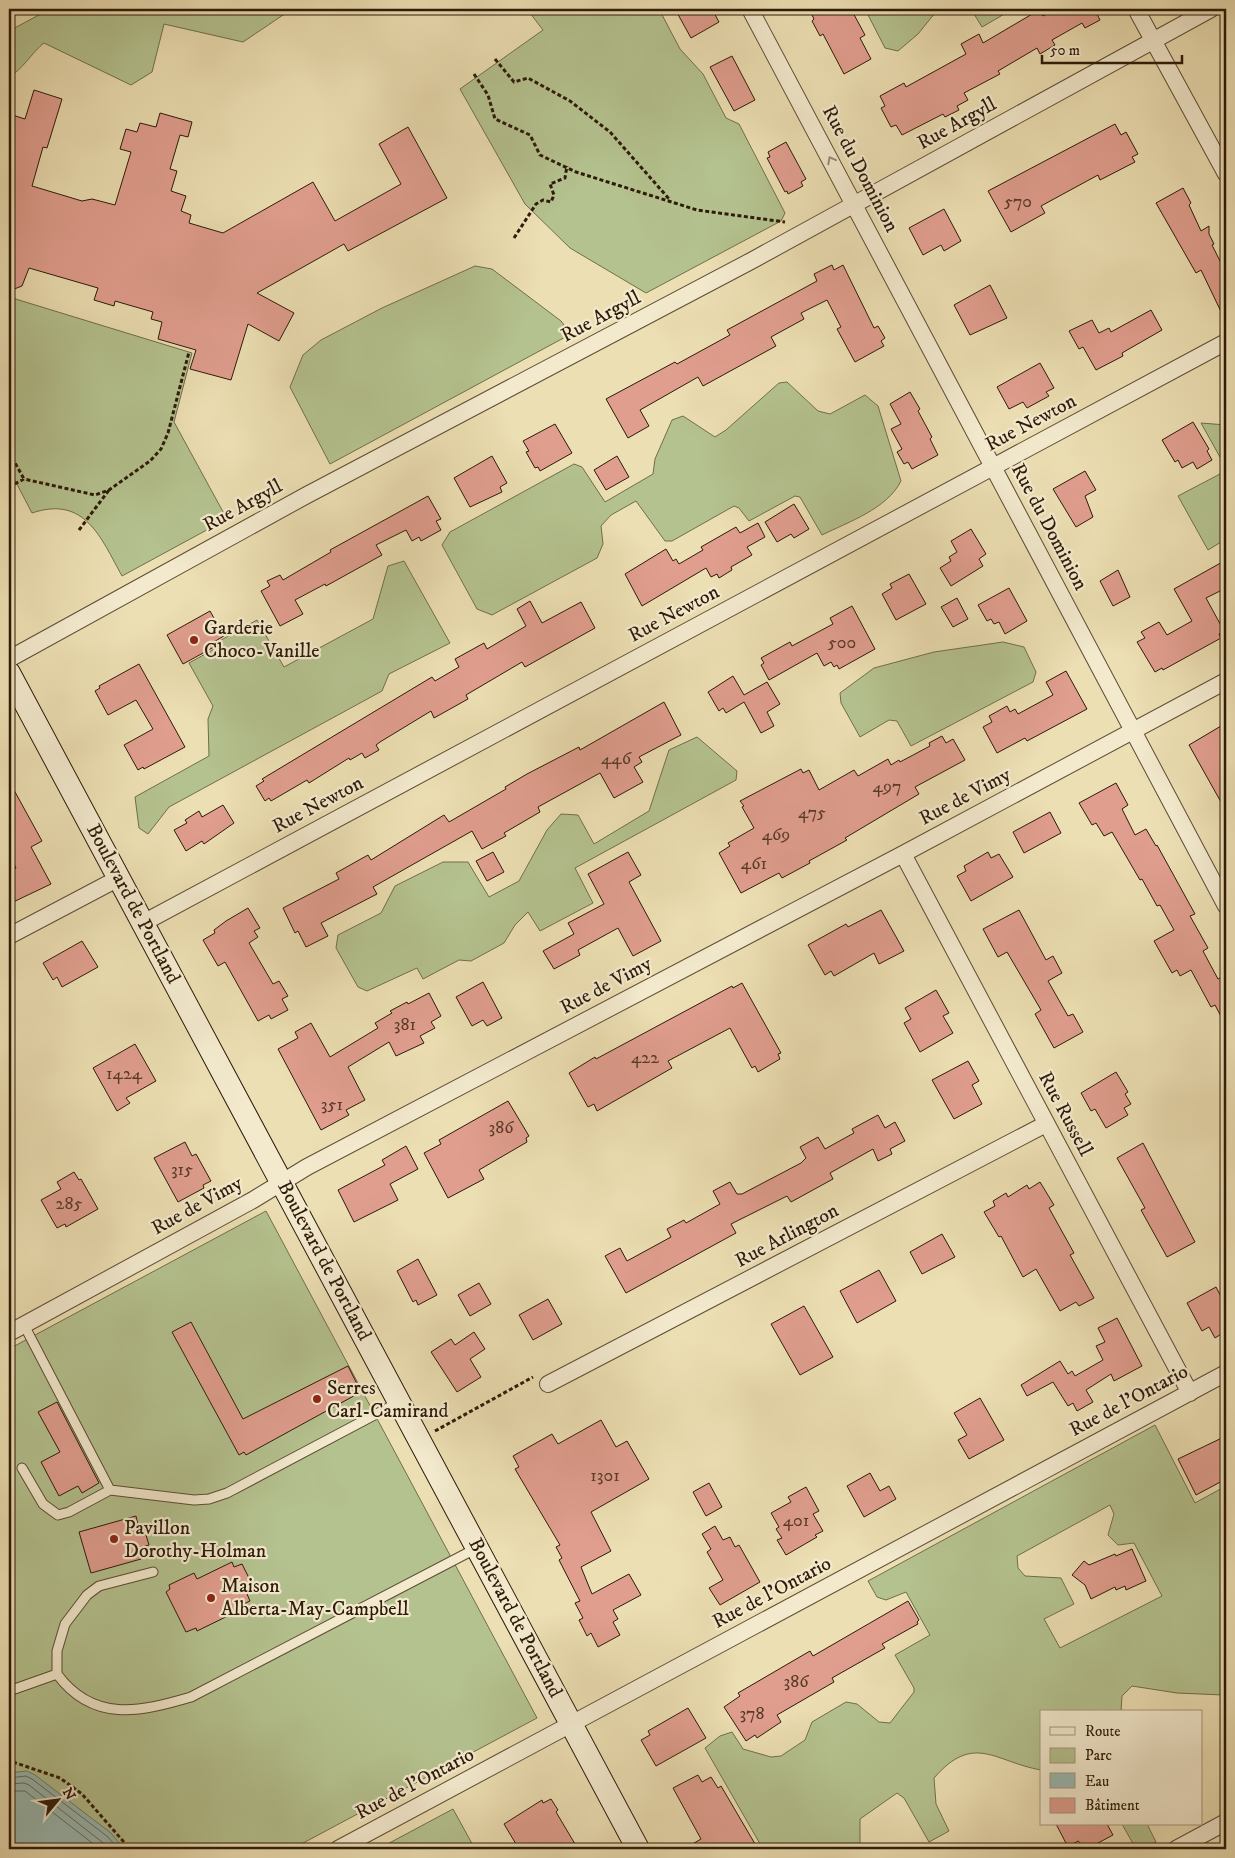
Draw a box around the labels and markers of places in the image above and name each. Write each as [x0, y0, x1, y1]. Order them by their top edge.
place label: Garderie Choco-Vanille [204, 616, 320, 664]
marker: Garderie Choco-Vanille [188, 634, 200, 646]
place label: Serres Carl-Camirand [327, 1376, 449, 1424]
marker: Serres Carl-Camirand [311, 1393, 323, 1405]
place label: Pavillon Dorothy-Holman [124, 1516, 267, 1564]
marker: Pavillon Dorothy-Holman [108, 1533, 120, 1545]
place label: Maison Alberta-May-Campbell [221, 1574, 409, 1622]
marker: Maison Alberta-May-Campbell [205, 1592, 217, 1604]

